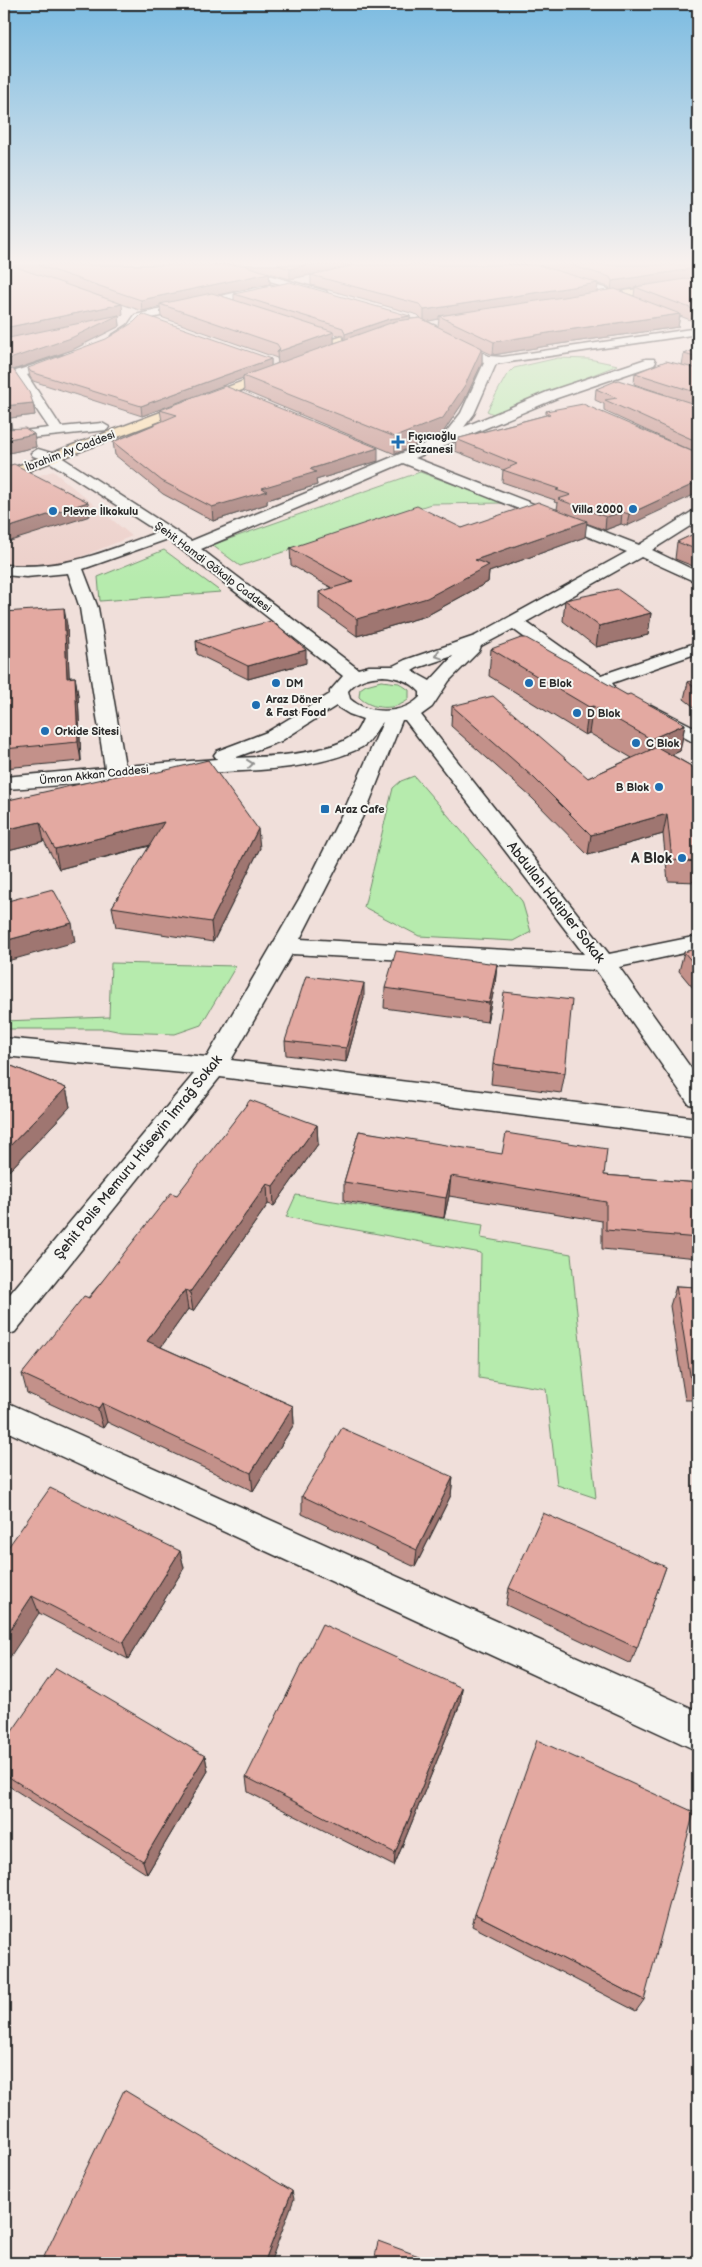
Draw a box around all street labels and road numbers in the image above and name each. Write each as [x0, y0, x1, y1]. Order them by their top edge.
street label: İbrahim Ay Caddesi [23, 428, 117, 474]
street label: Şehit Hamdi Gökalp Caddesi [152, 519, 274, 615]
street label: Ümran Akkan Caddesi [39, 762, 149, 787]
street label: Abdullah Hatipler Sokak [503, 838, 609, 966]
street label: Şehit Polis Memuru Hüseyin İmrağ Sokak [50, 1051, 226, 1262]

